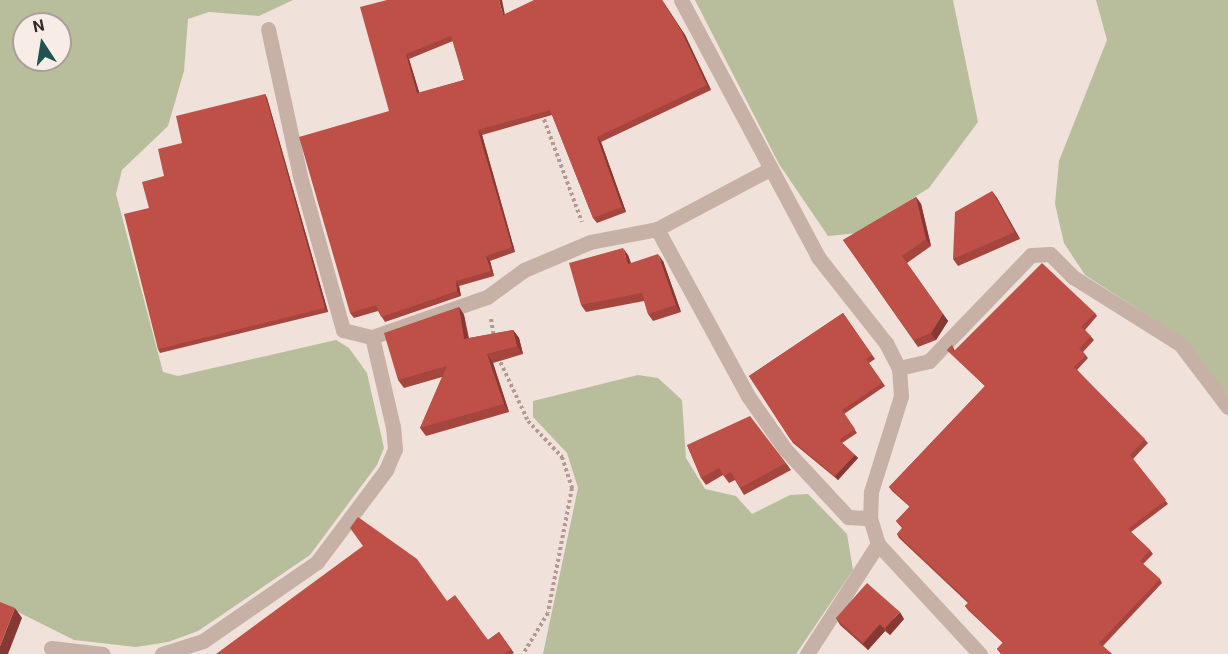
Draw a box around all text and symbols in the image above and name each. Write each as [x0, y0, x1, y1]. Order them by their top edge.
north arrow [12, 12, 72, 72]
text: N [31, 15, 46, 36]

